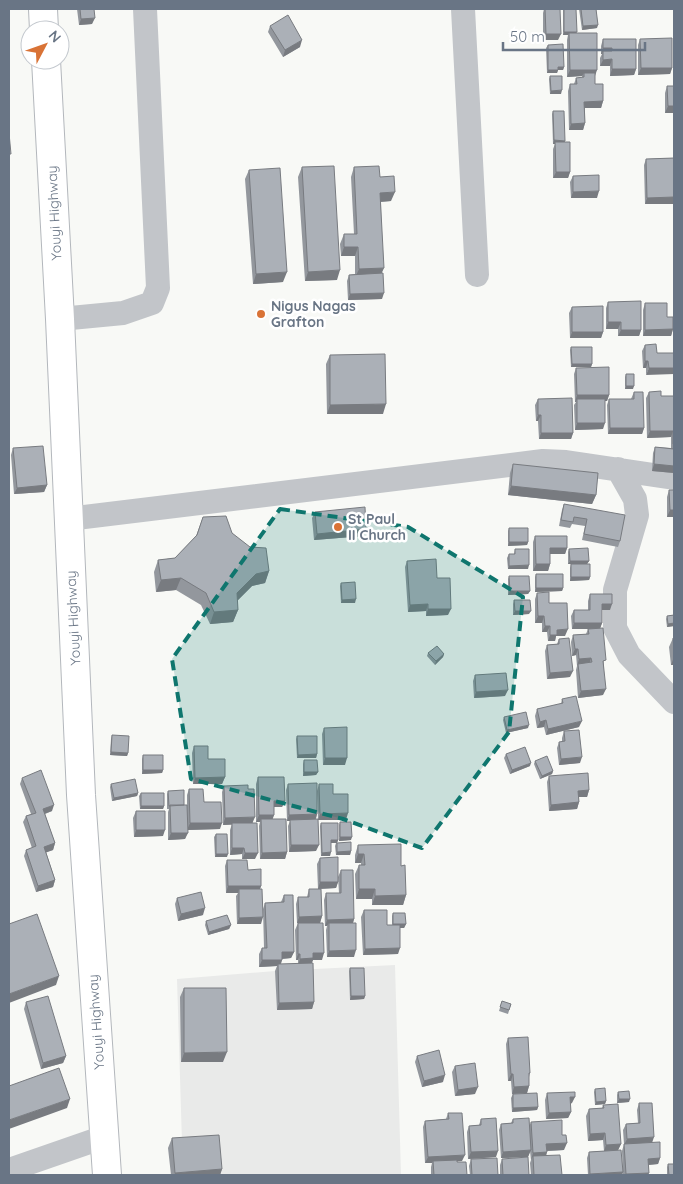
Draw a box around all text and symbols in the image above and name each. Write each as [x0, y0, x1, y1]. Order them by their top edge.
north arrow [20, 20, 70, 70]
scale bar [503, 20, 646, 52]
text: N [45, 27, 65, 46]
text: 50 m [510, 27, 545, 46]
street label: Youyi Highway [43, 165, 65, 261]
place label: Nigus Nagas Grafton [271, 297, 356, 331]
marker: Nigus Nagas Grafton [255, 308, 267, 320]
place label: St Paul II Church [348, 510, 406, 544]
marker: St Paul II Church [332, 521, 344, 533]
street label: Youyi Highway [62, 570, 84, 666]
street label: Youyi Highway [84, 974, 108, 1070]

